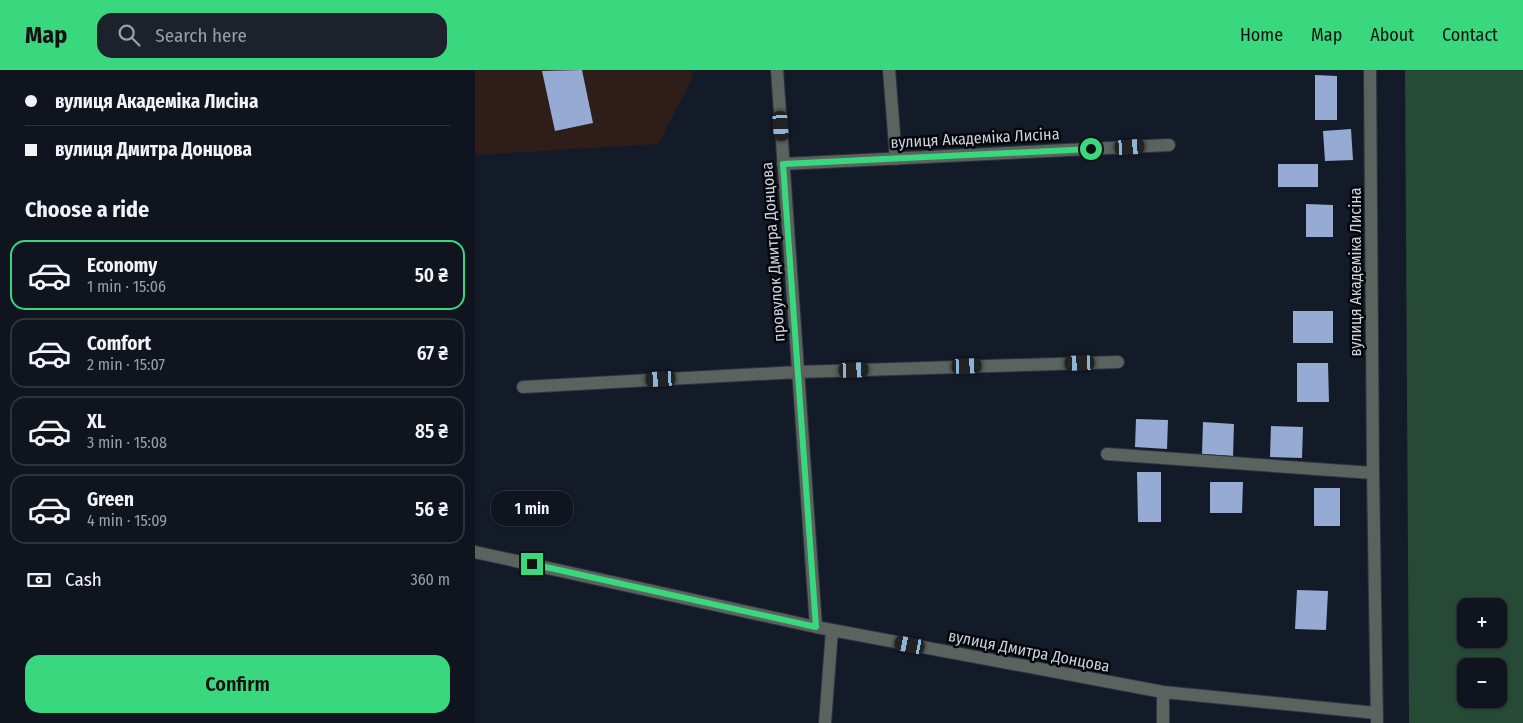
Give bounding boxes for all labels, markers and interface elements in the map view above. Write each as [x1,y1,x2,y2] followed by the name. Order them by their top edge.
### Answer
[97,13,447,58] search box
[25,21,67,49] text: Map
[115,21,143,49] icon: search
[155,24,247,47] text: Search here
[1240,24,1283,46] text: Home
[1311,24,1342,46] text: Map
[1370,24,1414,46] text: About
[1442,24,1498,46] text: Contact
[55,90,258,113] text: вулиця Академіка Лисіна
[772,111,789,141] car
[890,124,1060,152] street label: вулиця Академіка Лисіна
[55,138,252,161] text: вулиця Дмитра Донцова
[1080,138,1102,160] route start
[1114,139,1145,155] car
[757,161,789,343] street label: провулок Дмитра Донцова
[1346,187,1365,357] street label: вулиця Академіка Лисіна
[25,196,149,223] text: Choose a ride
[27,253,72,298] icon: car
[87,254,157,277] text: Economy
[415,264,448,287] text: 50 ₴
[87,277,166,296] text: 1 min · 15:06
[27,331,72,376] icon: car
[87,332,151,355] text: Comfort
[417,342,448,365] text: 67 ₴
[87,355,165,374] text: 2 min · 15:07
[1064,355,1095,371] car
[951,358,982,374] car
[838,362,869,378] car
[645,371,676,387] car
[27,409,72,454] icon: car
[87,410,106,433] text: XL
[415,420,448,443] text: 85 ₴
[87,433,167,452] text: 3 min · 15:08
[27,487,72,532] icon: car
[87,488,134,511] text: Green
[491,492,573,526] callout: 1 min
[415,498,448,521] text: 56 ₴
[515,499,549,518] text: 1 min
[87,511,167,530] text: 4 min · 15:09
[521,553,543,575] route end
[25,566,53,594] icon: cash
[65,568,102,591] text: Cash
[410,570,450,589] text: 360 m
[1457,598,1507,708] map controls
[1457,598,1507,648] button: +
[947,626,1111,676] street label: вулиця Дмитра Донцова
[893,635,926,655] car
[25,655,450,713] button: Confirm
[1457,658,1507,708] button: −

